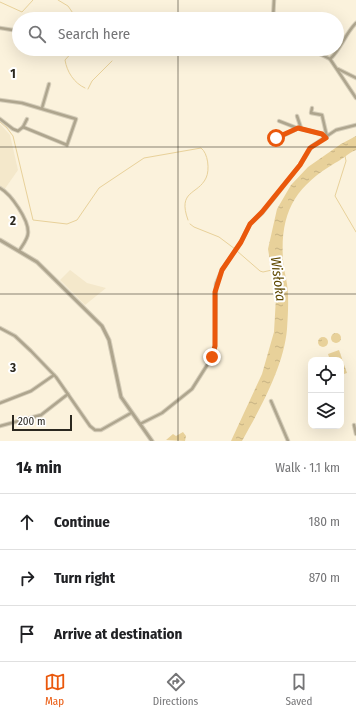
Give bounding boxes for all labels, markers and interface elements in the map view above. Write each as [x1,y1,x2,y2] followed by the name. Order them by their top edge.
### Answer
[12,12,344,56] search box
[26,23,48,45] icon: search
[58,25,130,43] text: Search here
[10,66,16,81] text: 1
[267,129,285,147] route start
[9,213,16,228] text: 2
[267,256,289,302] water label: Wisłoka
[203,348,221,366] route end
[308,357,344,429] map controls
[308,357,344,393] button: locate
[9,360,16,375] text: 3
[308,393,344,429] button: layers
[12,413,72,432] scale bar
[18,415,45,428] text: 200 m
[16,457,62,478] text: 14 min
[275,460,340,475] text: Walk · 1.1 km
[16,511,38,533] icon: ahead
[54,513,110,531] text: Continue
[309,514,340,529] text: 180 m
[16,567,38,589] icon: right
[54,569,115,587] text: Turn right
[309,570,340,585] text: 870 m
[16,623,38,645] icon: arrive
[54,625,182,643] text: Arrive at destination
[44,671,66,708] tab: Map
[153,671,198,708] tab: Directions
[286,671,312,708] tab: Saved

